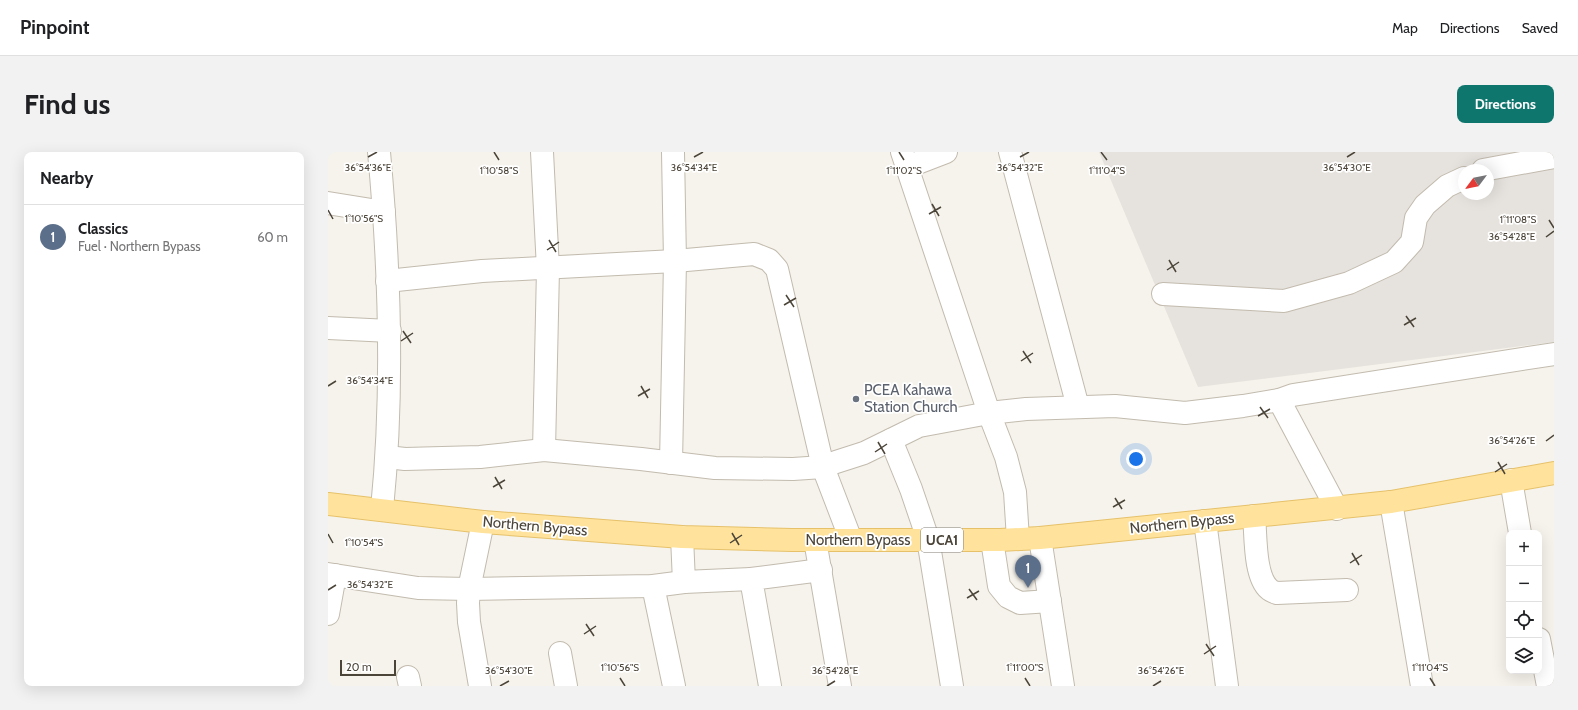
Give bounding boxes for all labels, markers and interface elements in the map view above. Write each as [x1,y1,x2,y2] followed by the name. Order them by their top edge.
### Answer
[20,16,89,39] text: Pinpoint
[1392,19,1418,37] text: Map
[1440,19,1500,37] text: Directions
[1522,19,1558,37] text: Saved
[1457,85,1554,123] button: Directions
[24,87,110,121] text: Find us
[345,161,392,174] text: 36°54'36"E
[671,161,718,174] text: 36°54'34"E
[997,161,1044,174] text: 36°54'32"E
[1323,161,1371,174] text: 36°54'30"E
[480,164,518,177] text: 1°10'58"S
[886,164,922,177] text: 1°11'02"S
[1089,164,1125,177] text: 1°11'04"S
[1458,164,1494,200] north arrow
[40,168,93,188] text: Nearby
[345,212,383,225] text: 1°10'56"S
[1500,213,1536,226] text: 1°11'08"S
[78,220,128,238] text: Classics
[51,229,55,245] text: 1
[257,229,288,245] text: 60 m
[1489,230,1536,243] text: 36°54'28"E
[78,238,201,254] text: Fuel · Northern Bypass
[347,374,394,387] text: 36°54'34"E
[864,381,958,416] place label: PCEA Kahawa Station Church
[851,394,861,404] marker: PCEA Kahawa Station Church
[1489,434,1536,447] text: 36°54'26"E
[1126,449,1146,469] your location
[1129,509,1235,537] street label: Northern Bypass
[482,512,588,540] street label: Northern Bypass
[921,528,963,552] road number: UCA1
[1506,530,1542,674] map controls
[1506,530,1542,566] button: +
[806,531,910,549] street label: Northern Bypass
[345,536,383,549] text: 1°10'54"S
[1015,555,1041,588] pin: 1
[1506,566,1542,602] button: −
[347,578,394,591] text: 36°54'32"E
[1506,602,1542,638] button: locate
[1506,638,1542,674] button: layers
[340,658,396,677] scale bar
[346,660,372,674] text: 20 m
[601,661,639,674] text: 1°10'56"S
[1006,661,1044,674] text: 1°11'00"S
[1412,661,1448,674] text: 1°11'04"S
[485,664,533,677] text: 36°54'30"E
[812,664,859,677] text: 36°54'28"E
[1138,664,1185,677] text: 36°54'26"E

